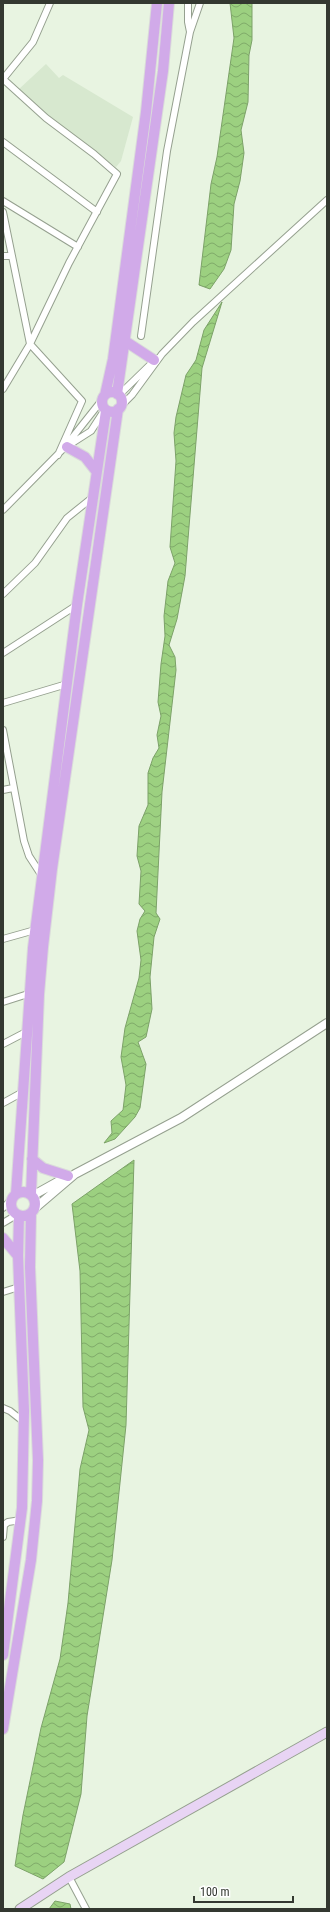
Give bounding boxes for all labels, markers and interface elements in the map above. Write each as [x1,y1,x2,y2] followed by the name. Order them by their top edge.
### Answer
[194,1878,293,1904] scale bar
[200,1885,230,1899] text: 100 m

